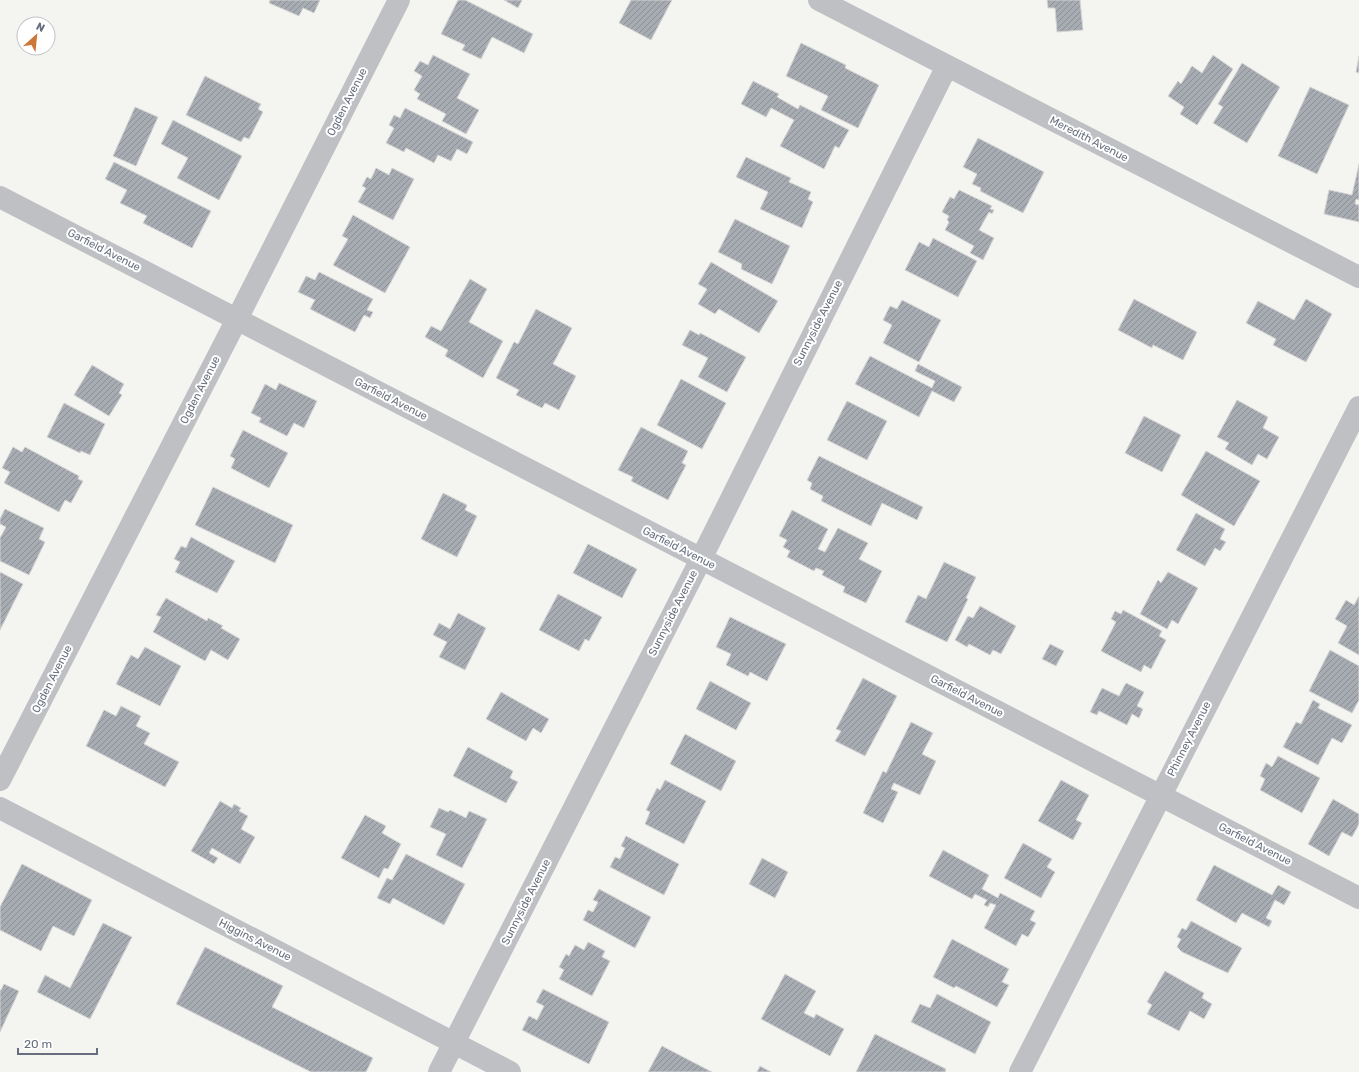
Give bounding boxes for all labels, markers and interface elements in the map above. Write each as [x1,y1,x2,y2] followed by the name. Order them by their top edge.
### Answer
[16,16,56,56] north arrow
[34,20,47,35] text: N
[324,66,370,138] street label: Ogden Avenue
[1048,114,1130,164] street label: Meredith Avenue
[65,226,143,274] street label: Garfield Avenue
[791,278,845,368] street label: Sunnyside Avenue
[177,354,223,426] street label: Ogden Avenue
[352,375,430,423] street label: Garfield Avenue
[640,524,718,572] street label: Garfield Avenue
[646,568,700,658] street label: Sunnyside Avenue
[29,643,75,715] street label: Ogden Avenue
[928,672,1006,720] street label: Garfield Avenue
[1164,699,1214,779] street label: Phinney Avenue
[1216,820,1294,868] street label: Garfield Avenue
[499,857,553,947] street label: Sunnyside Avenue
[217,916,293,964] street label: Higgins Avenue
[18,1030,97,1056] scale bar
[24,1037,52,1051] text: 20 m

